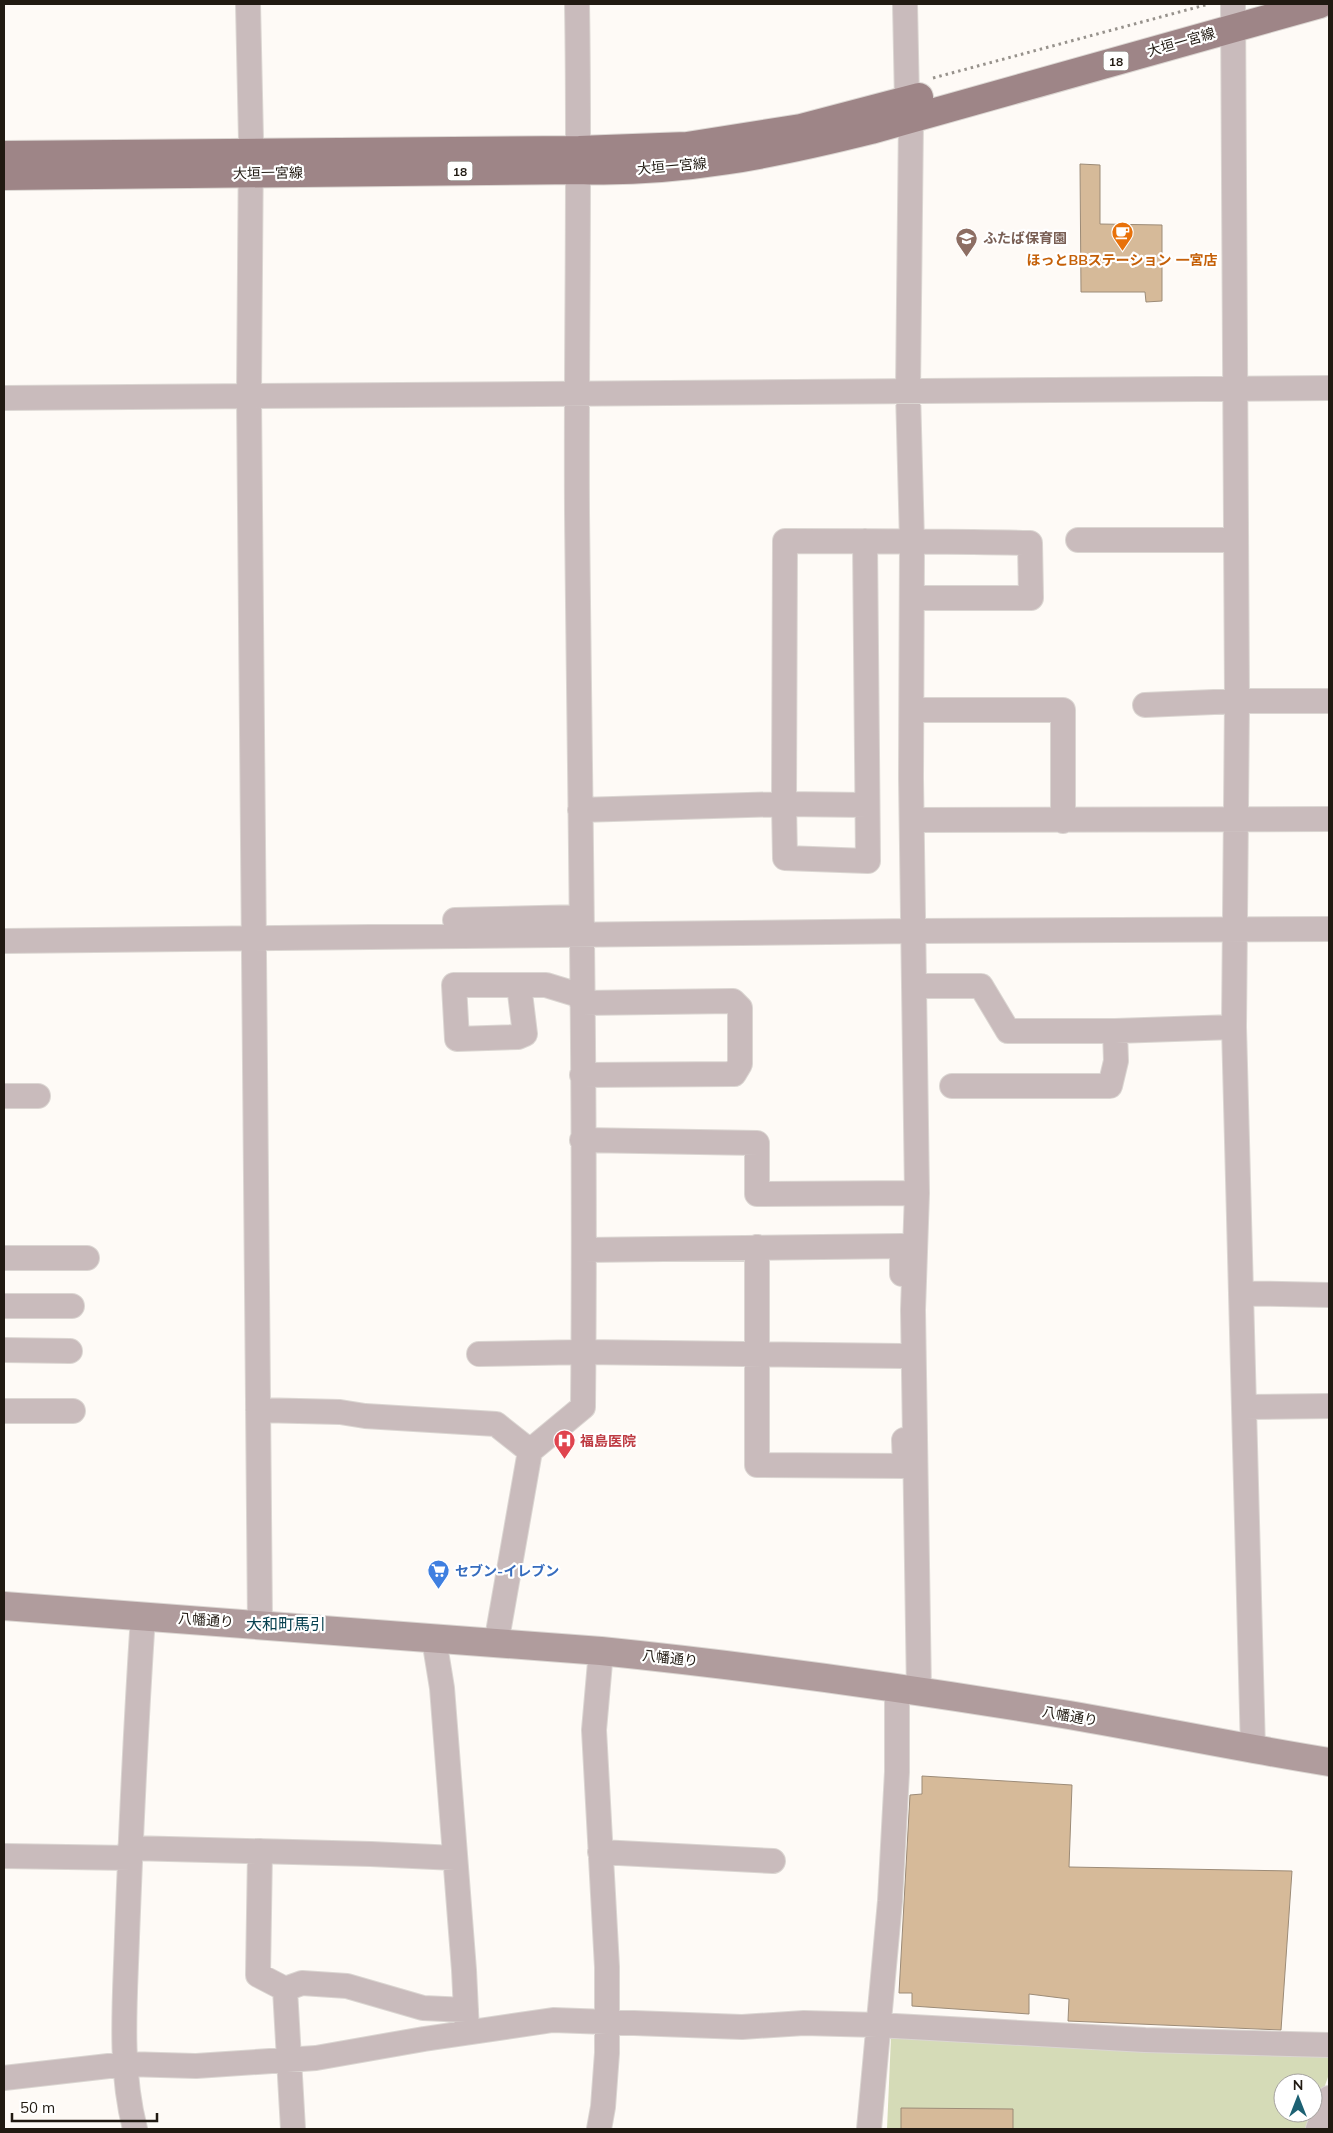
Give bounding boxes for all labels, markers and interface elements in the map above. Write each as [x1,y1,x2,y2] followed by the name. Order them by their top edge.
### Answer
[1145,24,1217,60] street label: 大垣一宮線
[1104,51,1128,70] road number: 18
[636,154,708,178] street label: 大垣一宮線
[448,162,472,180] road number: 18
[233,163,303,183] street label: 大垣一宮線
[1110,220,1134,251] cafe icon: ほっとBBステーション 一宮店
[955,226,979,257] school or university icon: ふたば保育園
[983,229,1067,247] place label: ふたば保育園
[1027,251,1217,269] place label: ほっとBBステーション 一宮店
[552,1429,576,1460] hospital icon: 福島医院
[580,1432,636,1450] place label: 福島医院
[427,1559,451,1590] supermarket icon: セブン-イレブン
[455,1562,559,1580] place label: セブン-イレブン
[177,1609,235,1631] street label: 八幡通り
[246,1614,326,1634] district label: 大和町馬引
[641,1646,699,1670] street label: 八幡通り
[1041,1702,1099,1730] street label: 八幡通り
[1273,2073,1323,2123] north arrow
[1293,2076,1303,2094] text: N
[12,2090,158,2122] scale bar
[20,2098,55,2117] text: 50 m

